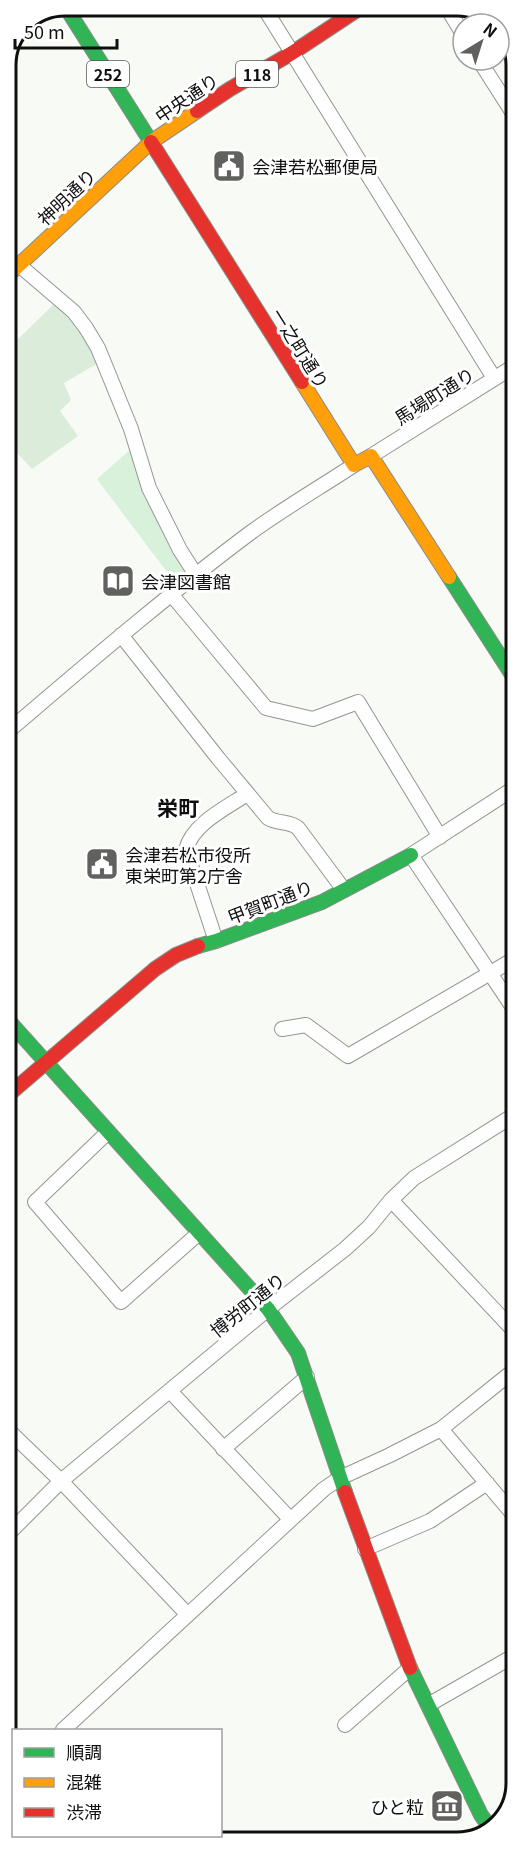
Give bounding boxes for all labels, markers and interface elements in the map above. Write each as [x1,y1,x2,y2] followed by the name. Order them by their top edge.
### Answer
[15,12,117,50] scale bar
[451,12,511,72] north arrow
[479,16,503,43] text: N
[24,18,65,44] text: 50 m
[87,61,129,87] road number: 252
[236,61,278,87] road number: 118
[149,66,223,128] street label: 中央通り
[211,148,247,184] public building icon: 会津若松郵便局
[252,153,378,179] place label: 会津若松郵便局
[31,162,101,230] street label: 神明通り
[266,303,336,393] street label: 一之町通り
[389,360,479,430] street label: 馬場町通り
[100,563,136,599] library icon: 会津図書館
[141,568,231,594] place label: 会津図書館
[157,792,199,822] district label: 栄町
[125,841,251,888] place label: 会津若松市役所 東栄町第2庁舎
[84,846,120,882] public building icon: 会津若松市役所 東栄町第2庁舎
[223,873,317,929] street label: 甲賀町通り
[204,1266,290,1342] street label: 博労町通り
[12,1729,222,1837] legend
[66,1738,102,1764] text: 順調
[66,1768,102,1794] text: 混雑
[429,1788,465,1824] museum icon: ひと粒
[371,1793,424,1819] place label: ひと粒
[66,1798,102,1824] text: 渋滞

